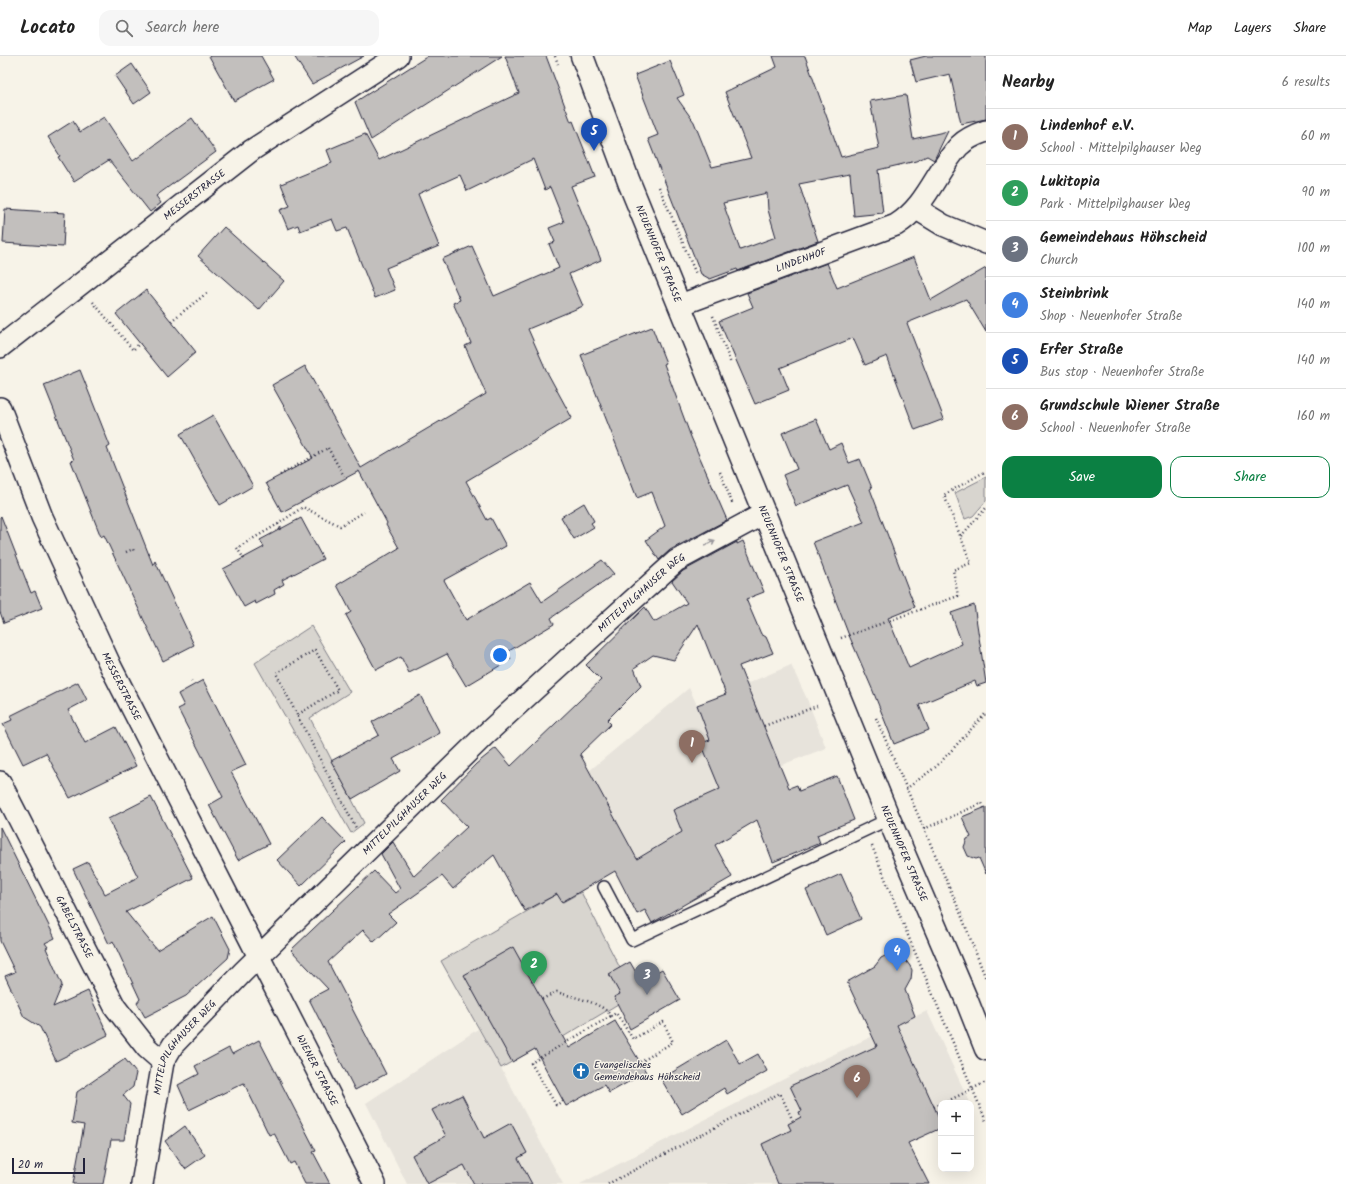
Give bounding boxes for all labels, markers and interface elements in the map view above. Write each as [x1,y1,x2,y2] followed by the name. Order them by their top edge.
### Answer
[99,10,379,46] search box
[20,13,75,43] text: Locato
[145,16,219,40] text: Search here
[113,17,135,39] icon: search
[1188,17,1212,39] text: Map
[1234,17,1272,39] text: Layers
[1294,17,1326,39] text: Share
[1002,69,1054,96] text: Nearby
[1282,72,1330,93] text: 6 results
[1040,114,1134,138] text: Lindenhof e.V.
[581,118,607,151] pin: 5
[1013,126,1017,147] text: 1
[1301,126,1330,147] text: 60 m
[1040,138,1202,159] text: School · Mittelpilghauser Weg
[160,165,230,224] street label: MESSERSTRASSE
[1040,170,1100,194] text: Lukitopia
[1011,182,1019,203] text: 2
[1302,182,1330,203] text: 90 m
[1040,194,1191,215] text: Park · Mittelpilghauser Weg
[631,203,686,306] street label: NEUENHOFER STRASSE
[1040,226,1207,250] text: Gemeindehaus Höhscheid
[1011,238,1019,259] text: 3
[1297,238,1330,259] text: 100 m
[774,243,829,277] street label: LINDENHOF
[1040,250,1078,271] text: Church
[1040,282,1108,306] text: Steinbrink
[1011,294,1019,315] text: 4
[1297,294,1330,315] text: 140 m
[1040,306,1182,327] text: Shop · Neuenhofer Straße
[1040,338,1123,362] text: Erfer Straße
[1012,350,1018,371] text: 5
[1297,350,1330,371] text: 140 m
[1040,362,1204,383] text: Bus stop · Neuenhofer Straße
[1040,394,1220,418] text: Grundschule Wiener Straße
[1011,406,1019,427] text: 6
[1297,406,1330,427] text: 160 m
[1040,418,1191,439] text: School · Neuenhofer Straße
[1002,456,1162,498] button: Save
[1170,456,1330,498] button: Share
[754,503,808,606] street label: NEUENHOFER STRASSE
[704,539,716,546] one-way arrow
[594,549,688,636] street label: MITTELPILGHAUSER WEG
[490,645,510,665] your location
[97,650,146,725] street label: MESSERSTRASSE
[679,730,705,763] pin: 1
[359,768,451,859] street label: MITTELPILGHAUSER WEG
[876,802,932,906] street label: NEUENHOFER STRASSE
[51,893,98,963] street label: GABELSTRASSE
[884,938,910,971] pin: 4
[521,951,547,984] pin: 2
[634,962,660,995] pin: 3
[149,996,220,1096] street label: MITTELPILGHAUSER WEG
[292,1032,343,1110] street label: WIENER STRASSE
[594,1057,701,1085] place label: Evangelisches Gemeindehaus Höhscheid
[571,1061,591,1081] church icon: Evangelisches Gemeindehaus Höhscheid
[844,1065,870,1098] pin: 6
[938,1100,974,1172] map controls
[938,1100,974,1136] button: +
[938,1136,974,1172] button: −
[12,1156,85,1175] scale bar
[18,1156,43,1174] text: 20 m

